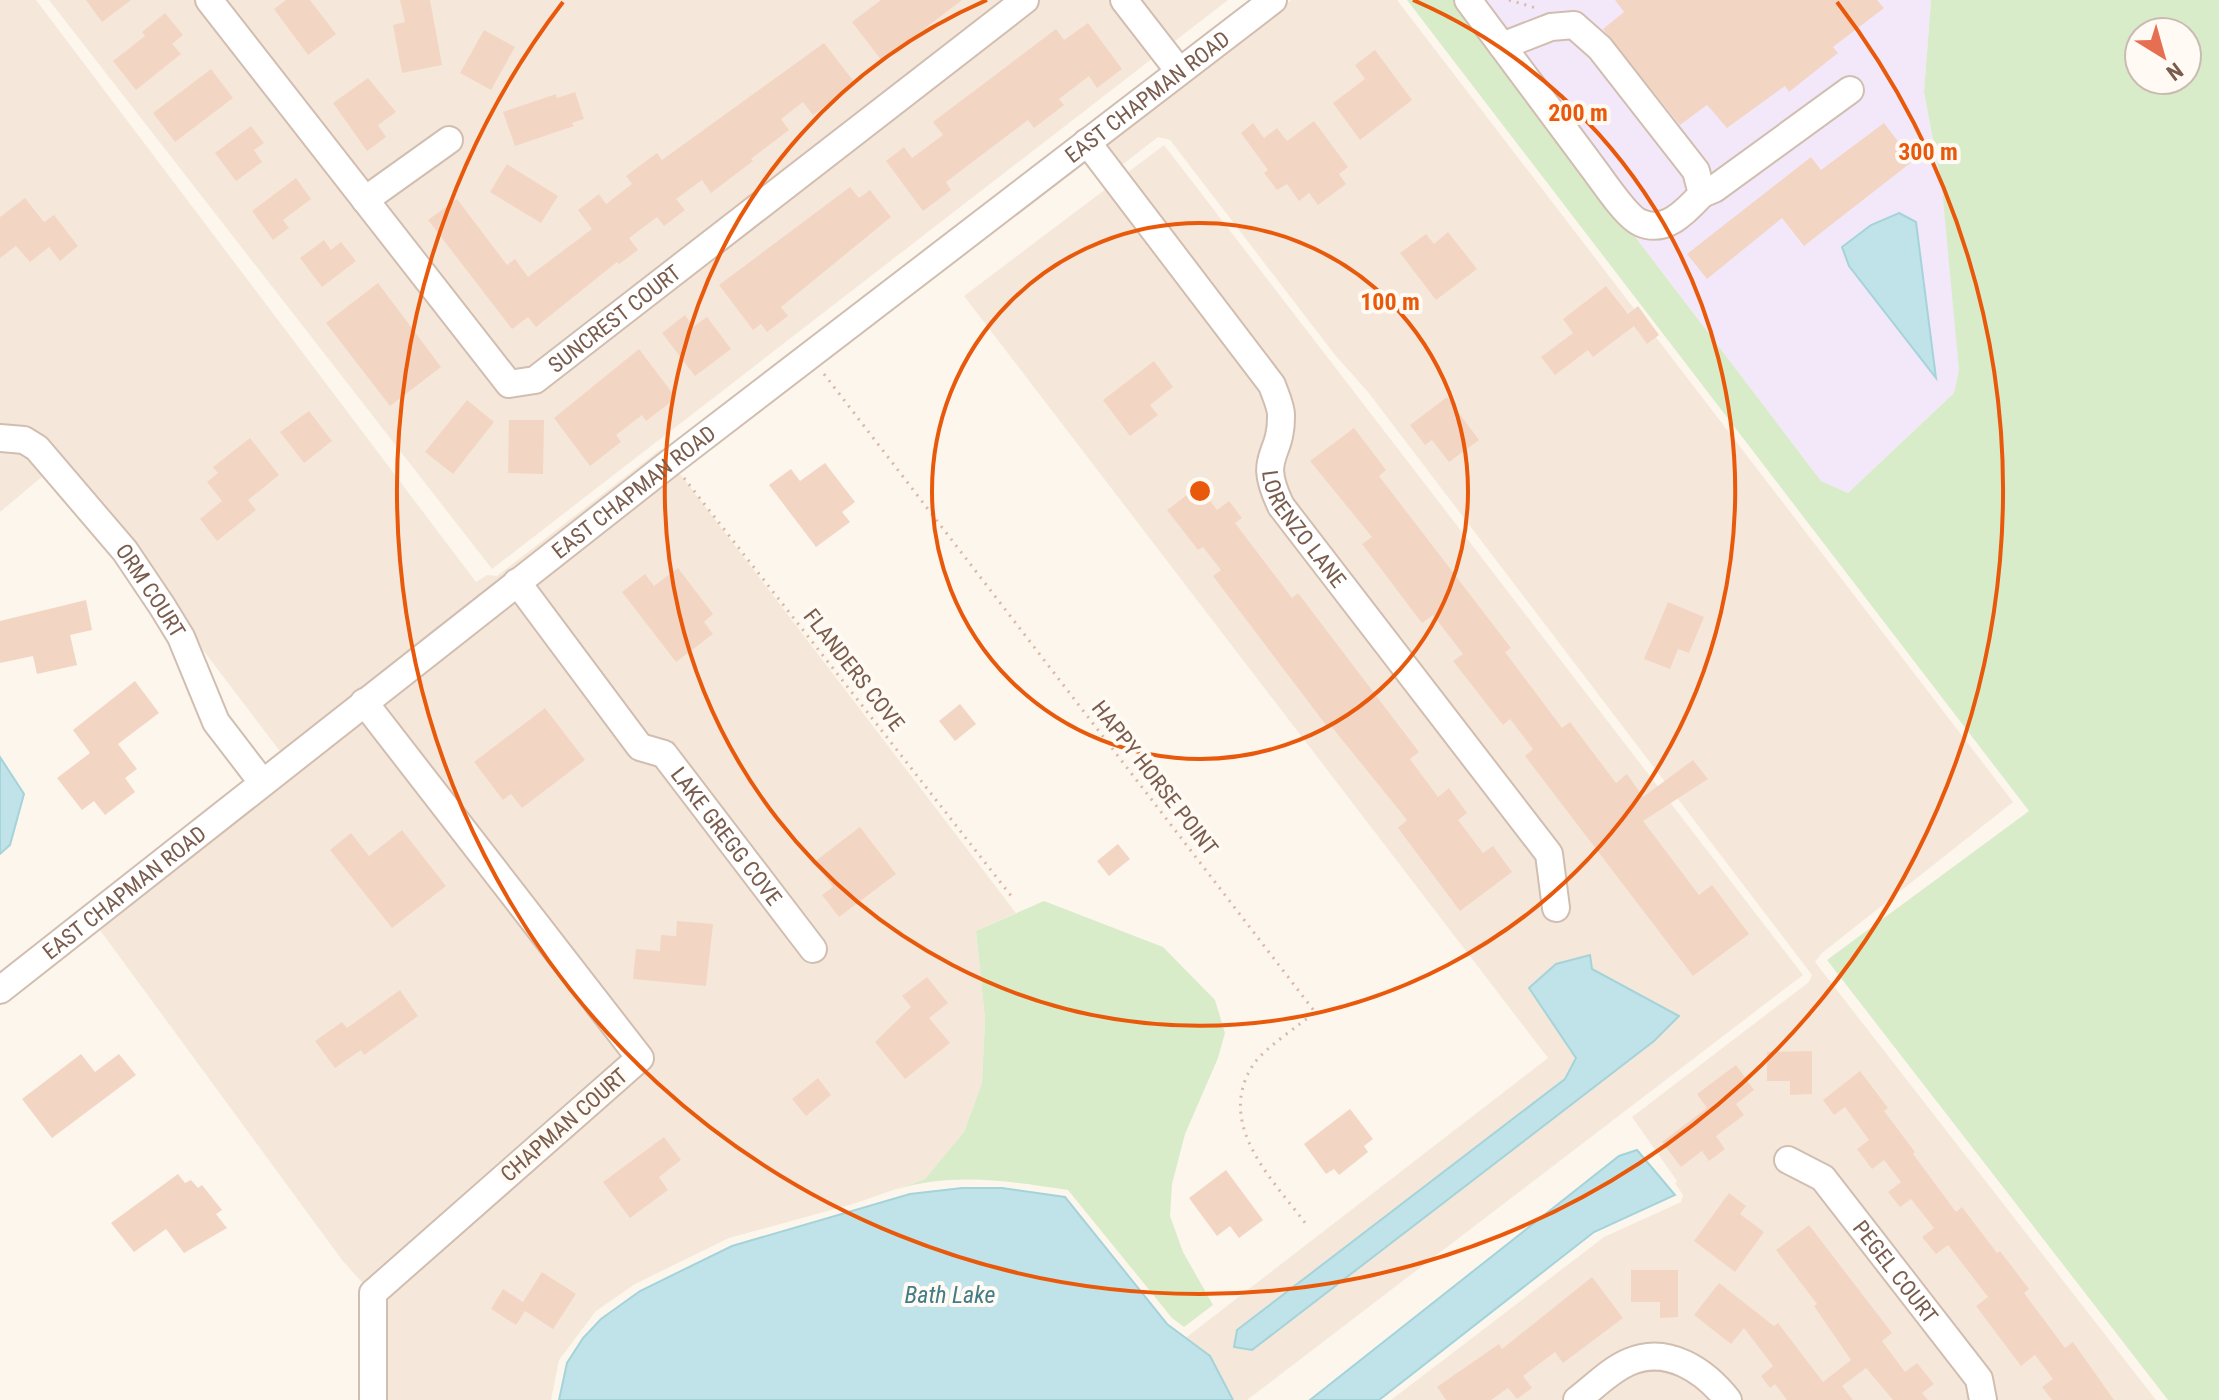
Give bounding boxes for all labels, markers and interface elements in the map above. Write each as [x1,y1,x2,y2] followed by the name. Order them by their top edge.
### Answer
[2123,16,2203,96] north arrow
[1060,26,1234,168] street label: EAST CHAPMAN ROAD
[2162,58,2188,86] text: N
[1548,99,1608,127] text: 200 m
[1898,138,1958,166] text: 300 m
[543,259,685,378] street label: SUNCREST COURT
[1360,288,1420,316] text: 100 m
[547,420,720,563] street label: EAST CHAPMAN ROAD
[1257,469,1351,592] street label: LORENZO LANE
[1186,477,1214,505] centre of rings
[111,539,191,642] street label: ORM COURT
[799,604,909,736] street label: FLANDERS COVE
[1087,696,1223,860] street label: HAPPY HORSE POINT
[666,762,787,910] street label: LAKE GREGG COVE
[38,820,211,964] street label: EAST CHAPMAN ROAD
[496,1063,632,1187] street label: CHAPMAN COURT
[1848,1215,1943,1328] street label: PEGEL COURT
[905,1281,996,1309] water label: Bath Lake

